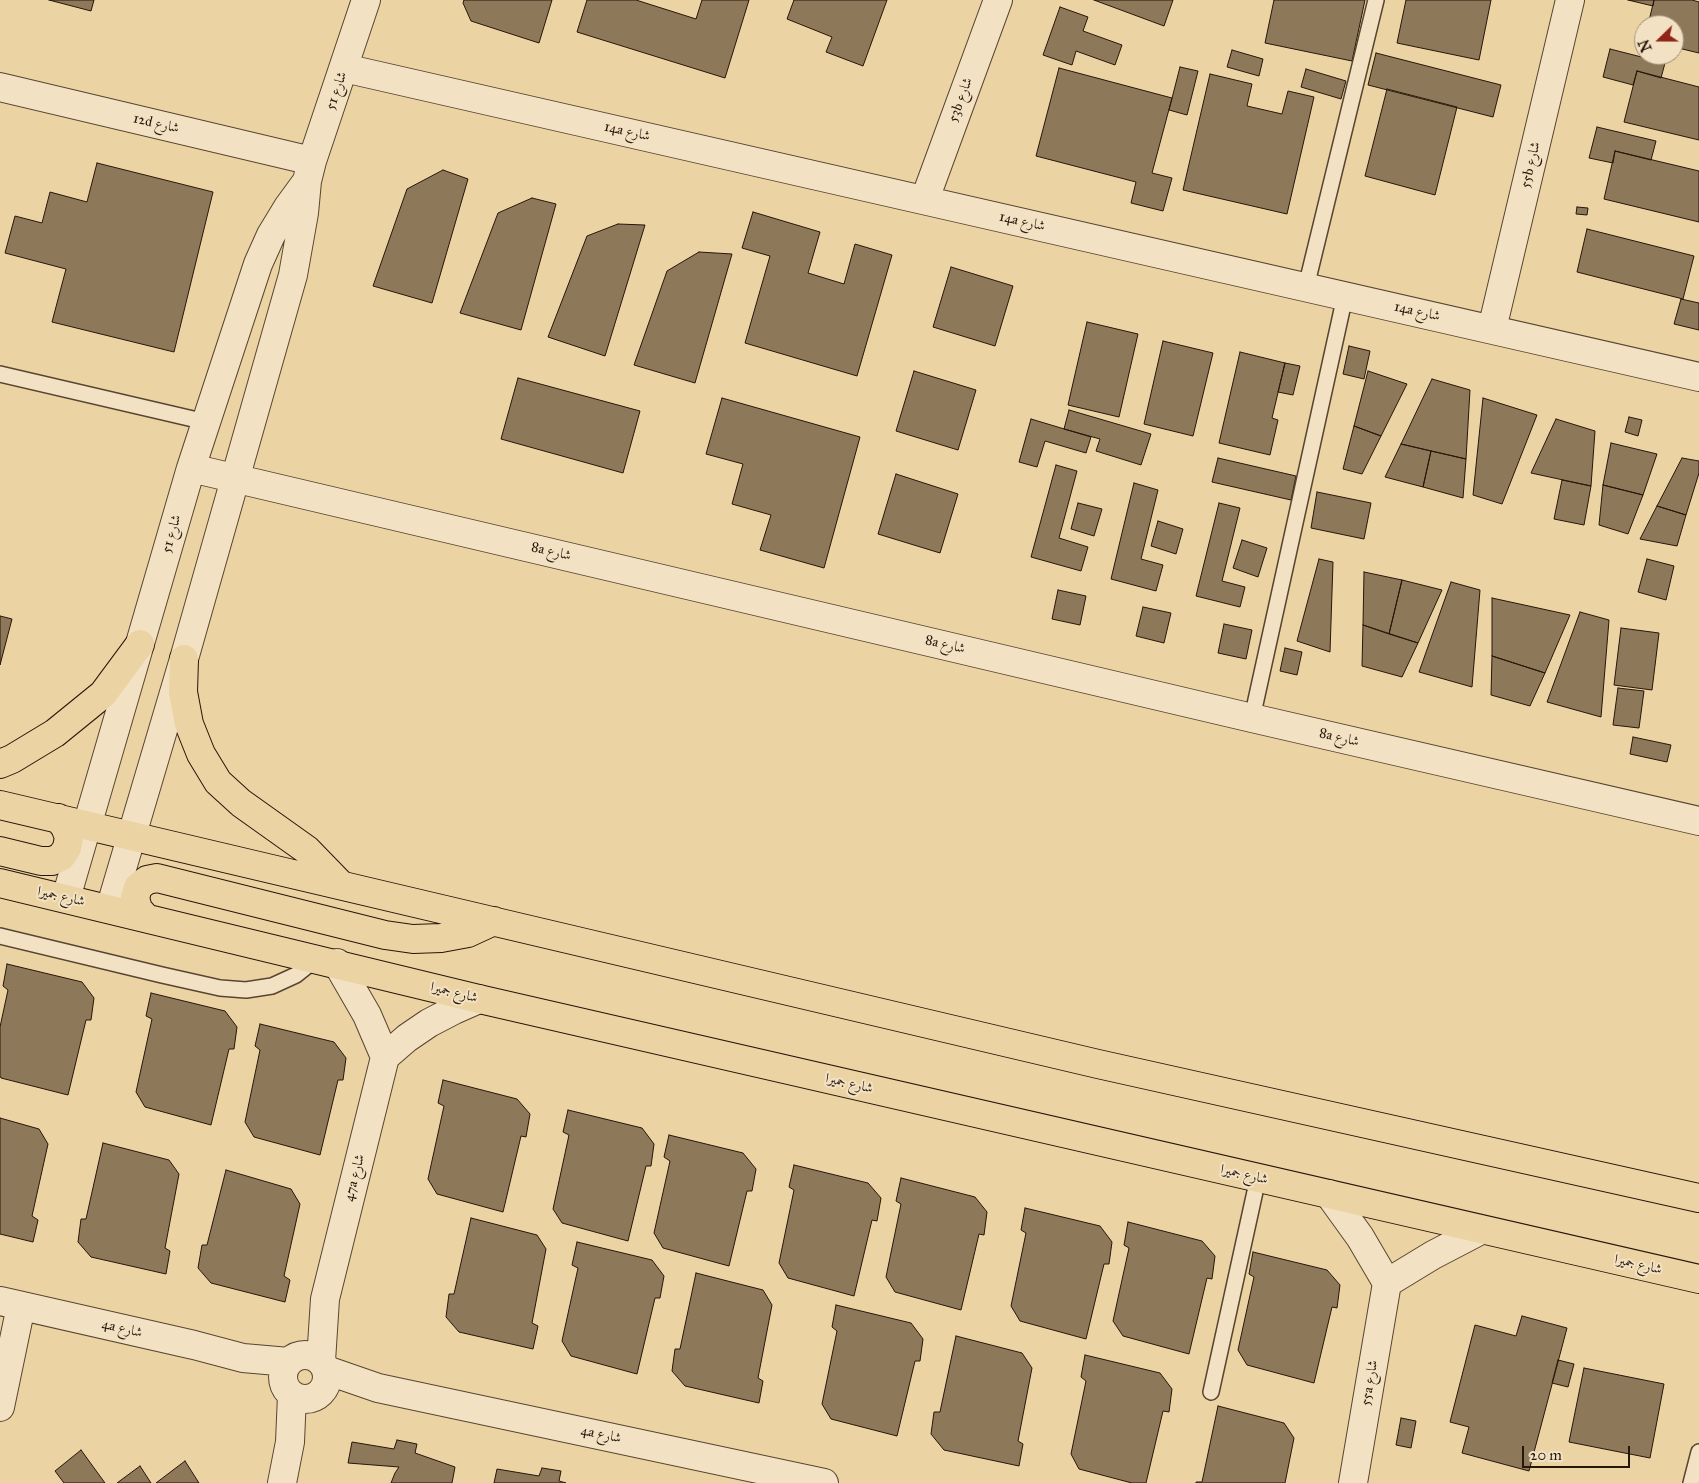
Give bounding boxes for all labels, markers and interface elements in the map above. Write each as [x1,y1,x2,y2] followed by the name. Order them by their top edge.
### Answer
[1634,15,1684,65] north arrow
[1635,37,1656,54] text: N
[323,70,351,112] street label: شارع 51
[945,75,977,125] street label: 53b شارع
[131,111,181,137] street label: 12d شارع
[602,119,652,145] street label: 14a شارع
[1518,140,1544,190] street label: 55b شارع
[997,209,1047,235] street label: 14a شارع
[1392,299,1442,325] street label: 14a شارع
[159,513,185,555] street label: شارع 51
[529,539,573,565] street label: 8a شارع
[923,632,967,658] street label: 8a شارع
[1317,725,1361,751] street label: 8a شارع
[36,883,86,911] street label: شارع جميرا
[429,979,479,1007] street label: شارع جميرا
[824,1070,874,1098] street label: شارع جميرا
[341,1153,369,1203] street label: 47a شارع
[1219,1161,1269,1189] street label: شارع جميرا
[1613,1251,1663,1279] street label: شارع جميرا
[100,1316,144,1342] street label: 4a شارع
[1358,1359,1382,1407] street label: 55a شارع
[579,1423,623,1447] street label: 4a شارع
[1524,1436,1632,1468] scale bar
[1530,1446,1562,1464] text: 20 m

